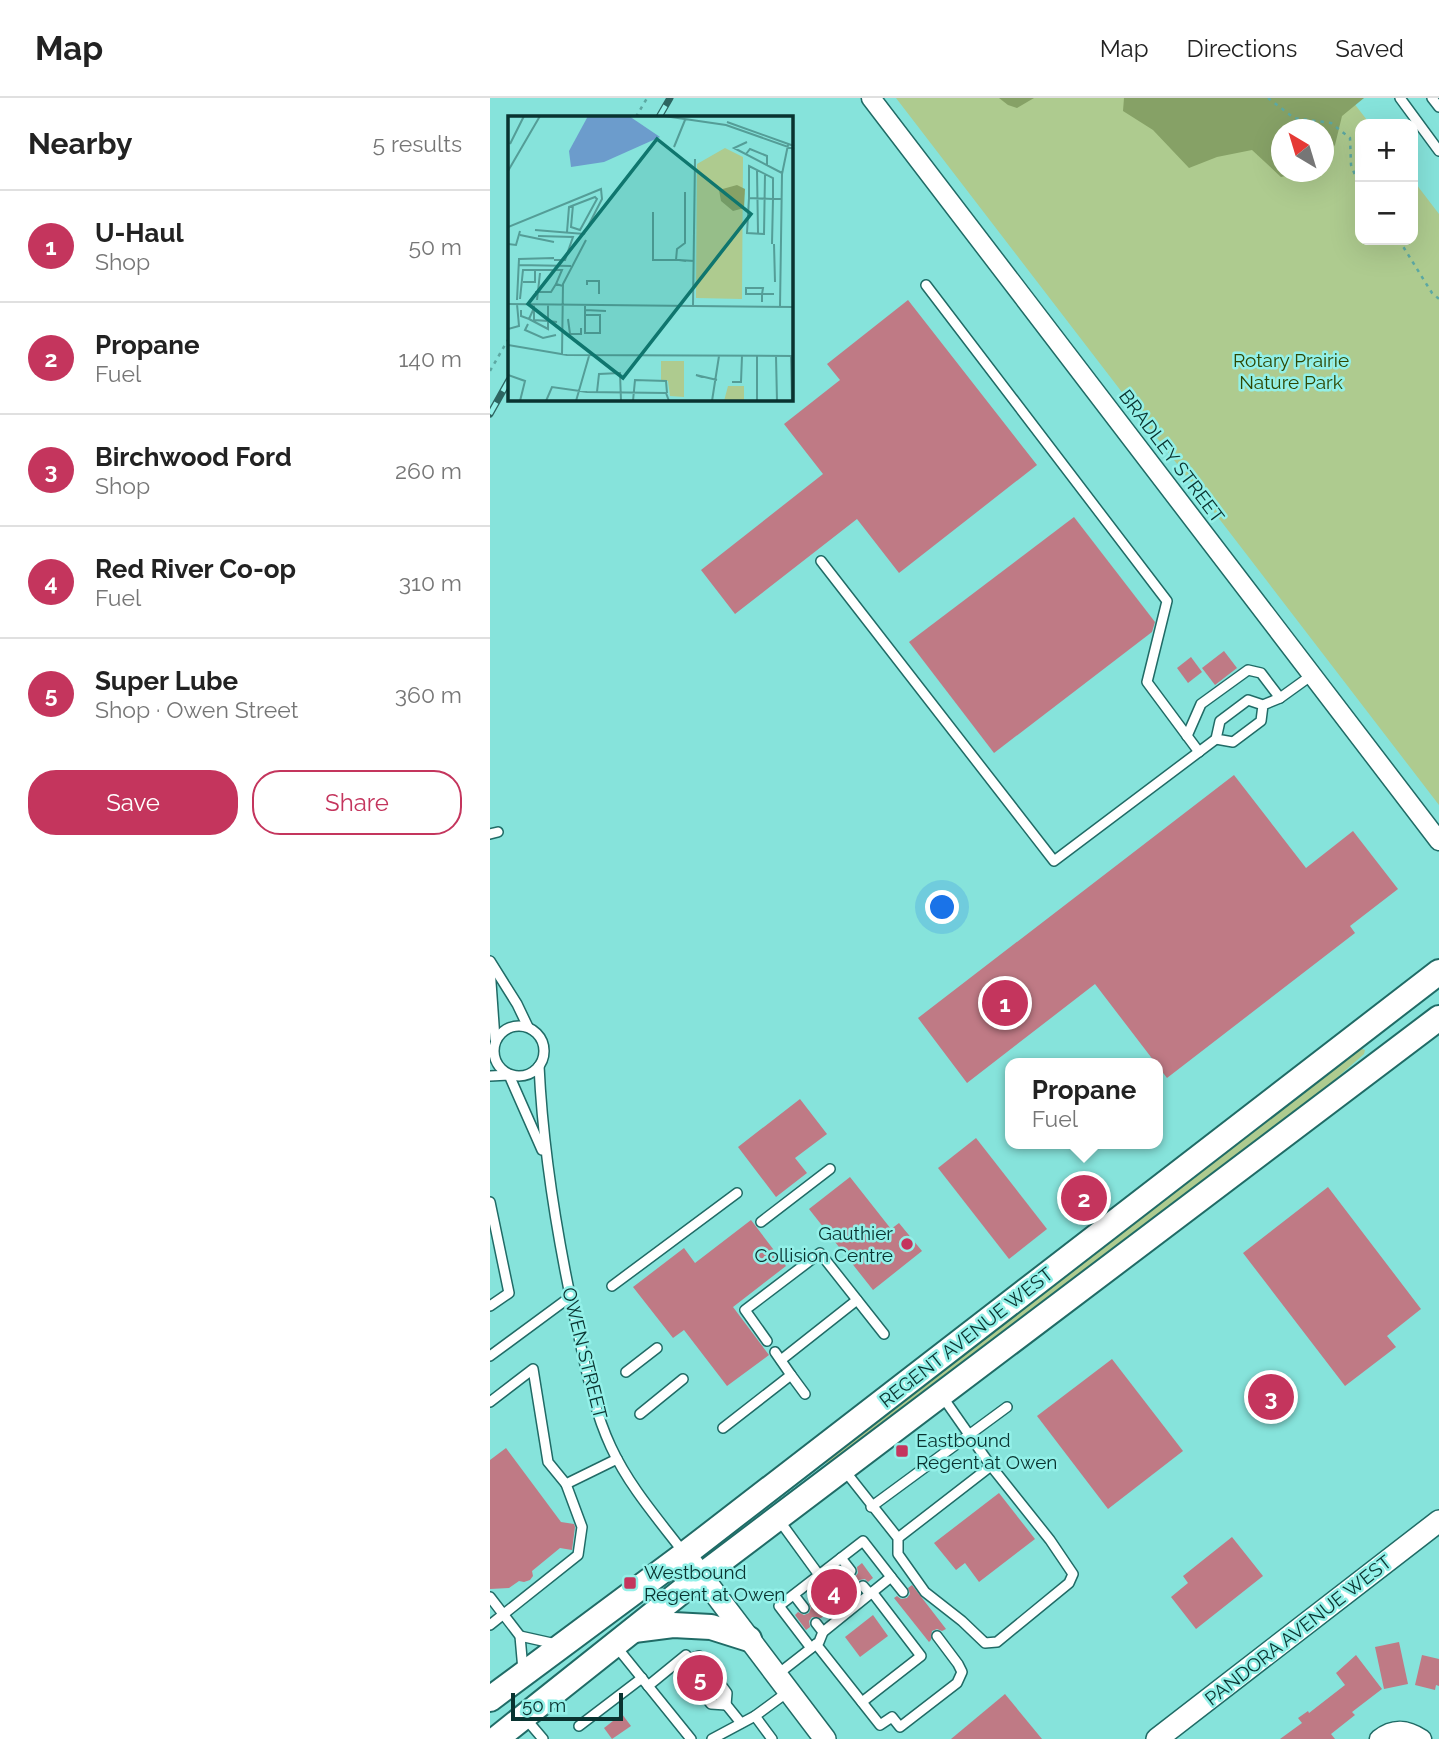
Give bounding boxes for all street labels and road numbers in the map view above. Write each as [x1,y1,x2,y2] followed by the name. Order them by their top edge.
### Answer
[1115,385,1229,527] street label: BRADLEY STREET
[875,1262,1058,1412] street label: REGENT AVENUE WEST
[558,1285,612,1422] street label: OWEN STREET
[1200,1550,1396,1710] street label: PANDORA AVENUE WEST

